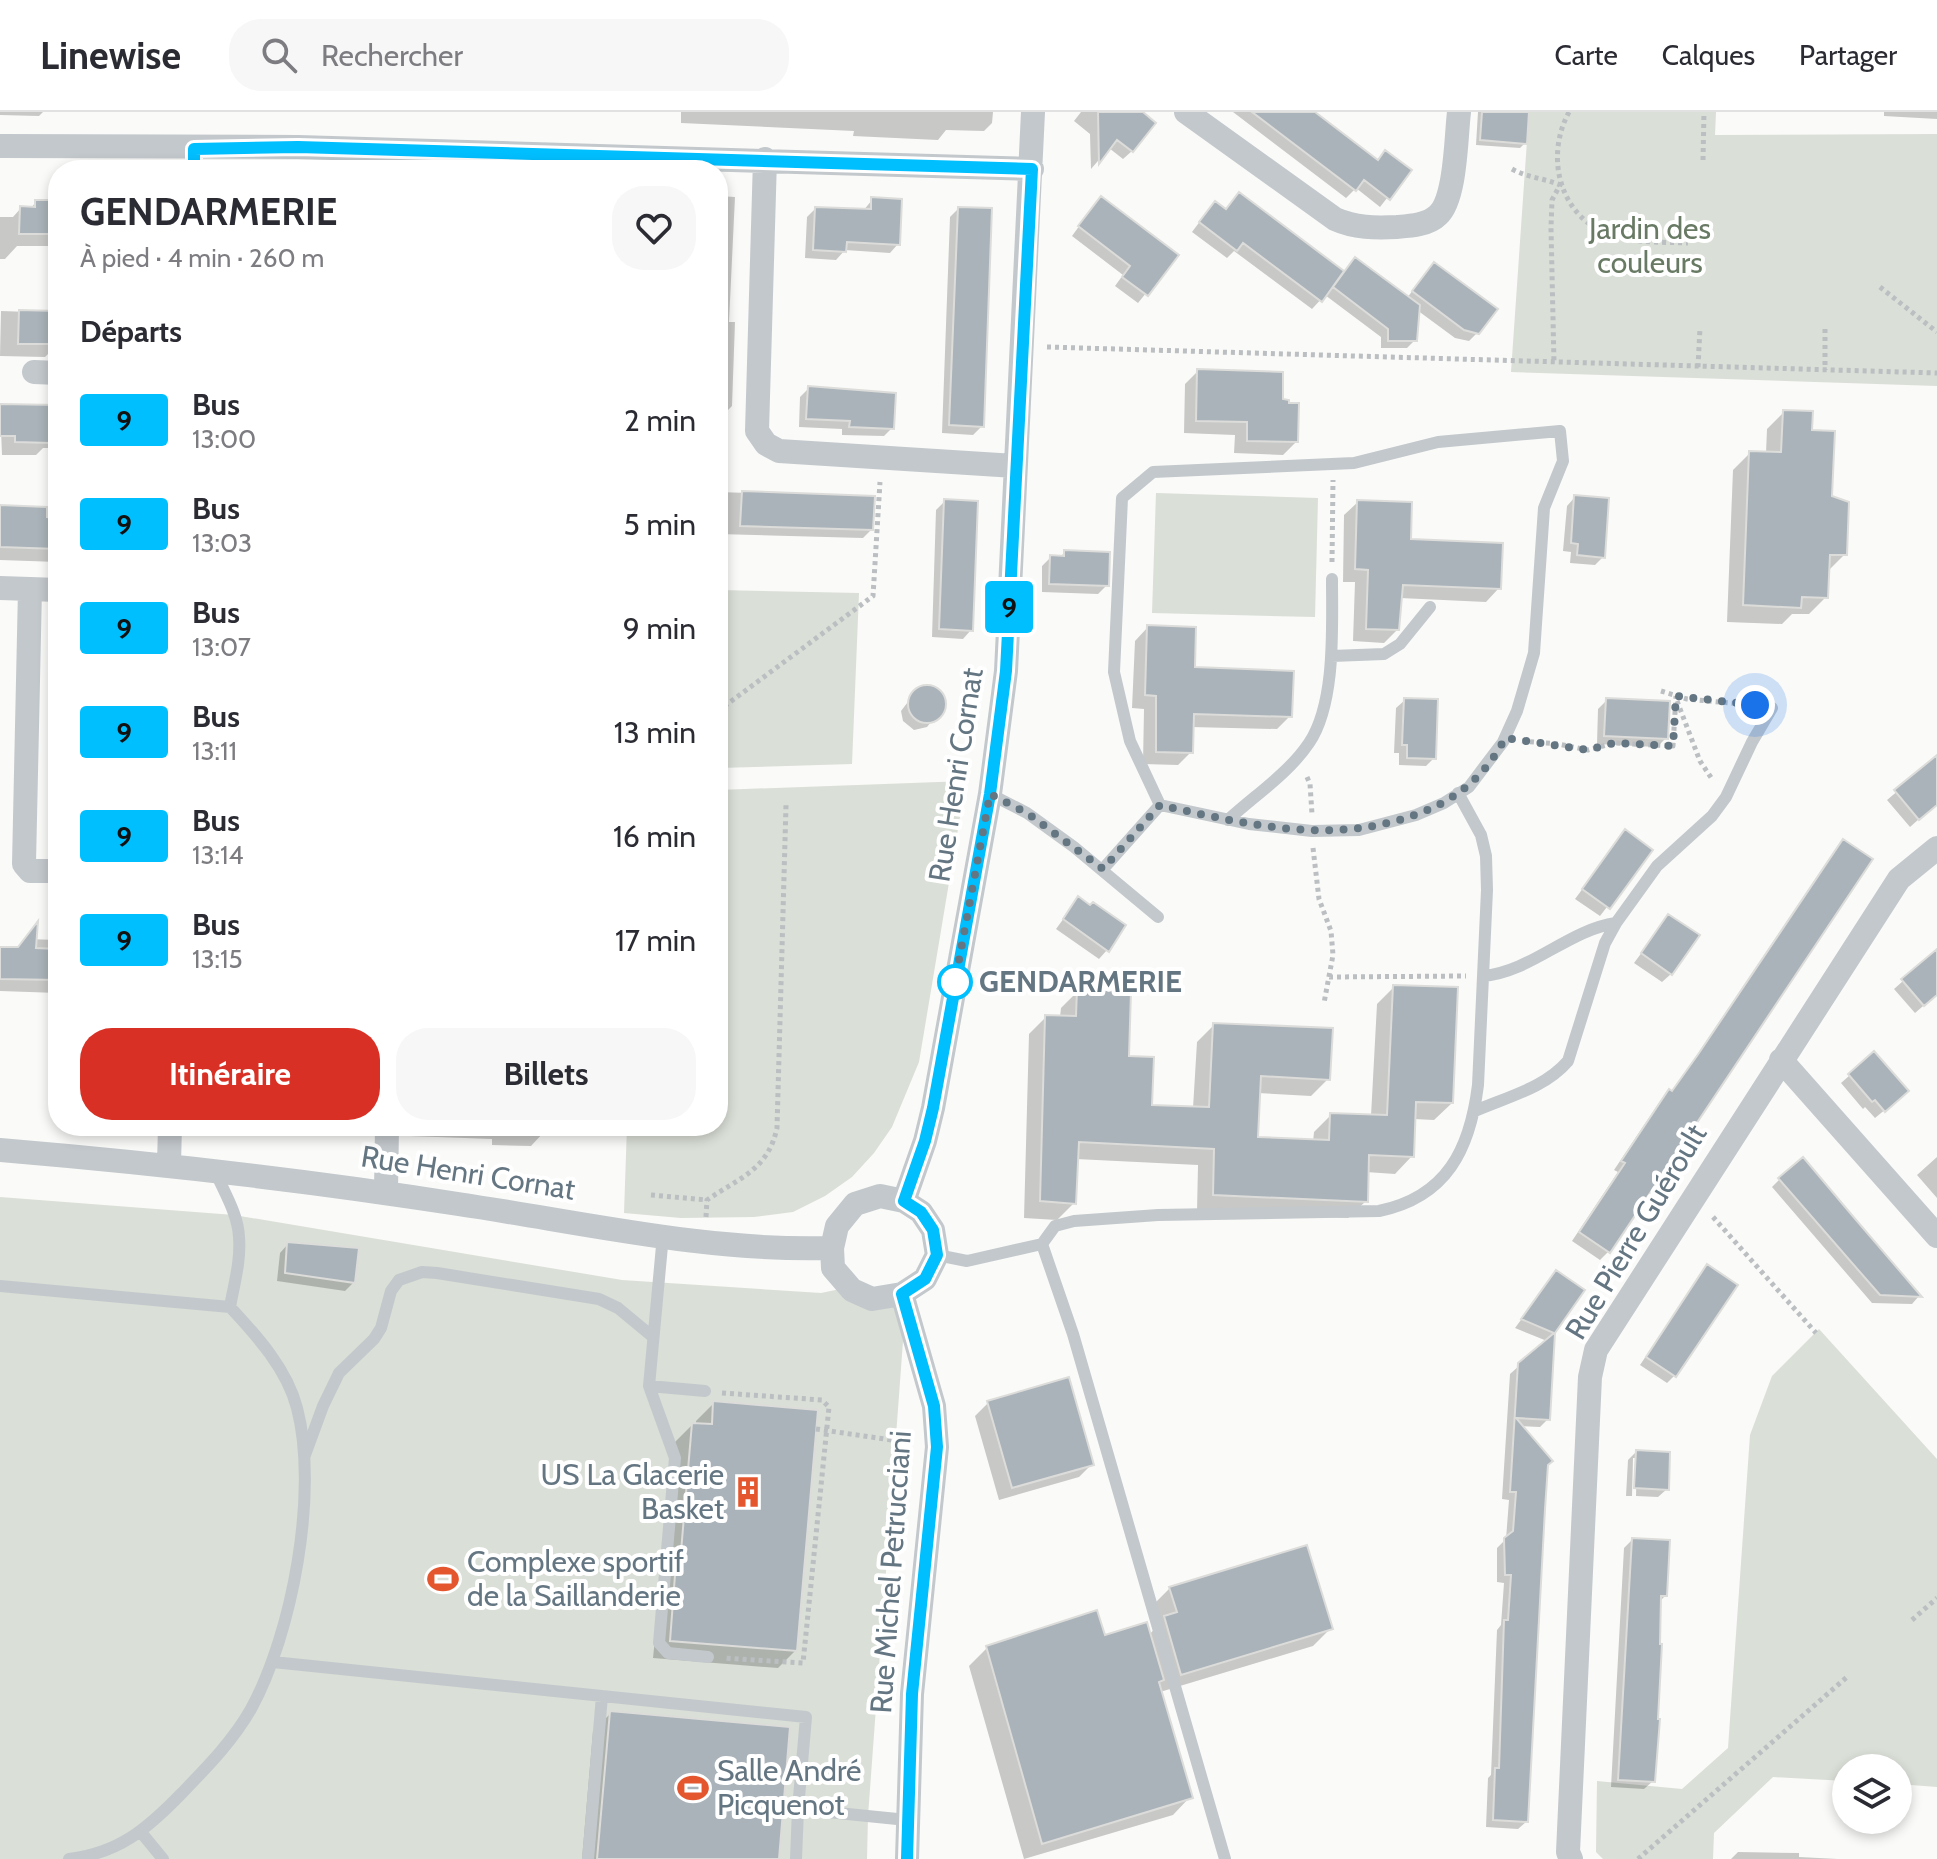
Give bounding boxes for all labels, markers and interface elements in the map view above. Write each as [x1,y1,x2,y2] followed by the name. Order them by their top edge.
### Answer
[229,19,789,91] search box
[40,32,181,79] text: Linewise
[257,33,301,77] icon: search
[321,37,463,74] text: Rechercher
[1555,38,1618,72] text: Carte
[1662,38,1755,72] text: Calques
[1799,38,1897,72] text: Partager
[612,186,696,270] button: heart
[80,188,337,235] text: GENDARMERIE
[1588,210,1711,281] park label: Jardin des couleurs
[80,242,324,274] text: À pied · 4 min · 260 m
[80,313,182,350] text: Départs
[192,386,240,423] text: Bus
[624,402,696,439] text: 2 min
[116,403,132,437] text: 9
[192,423,256,455] text: 13:00
[192,490,240,527] text: Bus
[624,506,696,543] text: 5 min
[116,507,132,541] text: 9
[192,527,252,559] text: 13:03
[983,581,1035,633] line badge: 9
[1001,590,1017,624] text: 9
[192,594,240,631] text: Bus
[623,610,696,647] text: 9 min
[116,611,132,645] text: 9
[192,631,251,663] text: 13:07
[920,665,991,885] street label: Rue Henri Cornat
[1735,685,1775,725] your location
[192,698,240,735] text: Bus
[614,714,696,751] text: 13 min
[116,715,132,749] text: 9
[192,735,237,767] text: 13:11
[192,802,240,839] text: Bus
[613,818,696,855] text: 16 min
[116,819,132,853] text: 9
[192,839,243,871] text: 13:14
[192,906,240,943] text: Bus
[615,922,696,959] text: 17 min
[116,923,132,957] text: 9
[192,943,243,975] text: 13:15
[979,963,1182,1000] place label: GENDARMERIE
[938,965,972,999] marker: GENDARMERIE
[80,1028,380,1120] button: Itinéraire
[396,1028,696,1120] button: Billets
[1557,1117,1714,1346] street label: Rue Pierre Guéroult
[358,1137,578,1208] street label: Rue Henri Cornat
[862,1429,919,1715] street label: Rue Michel Petrucciani
[540,1456,724,1527] place label: US La Glacerie Basket
[731,1475,765,1509] building icon: US La Glacerie Basket
[467,1543,684,1614] place label: Complexe sportif de la Saillanderie
[426,1562,460,1596] sports icon: Complexe sportif de la Saillanderie
[717,1752,861,1823] place label: Salle André Picquenot
[1832,1754,1912,1834] map controls
[1832,1754,1912,1834] button: layers
[676,1771,710,1805] sports icon: Salle André Picquenot

